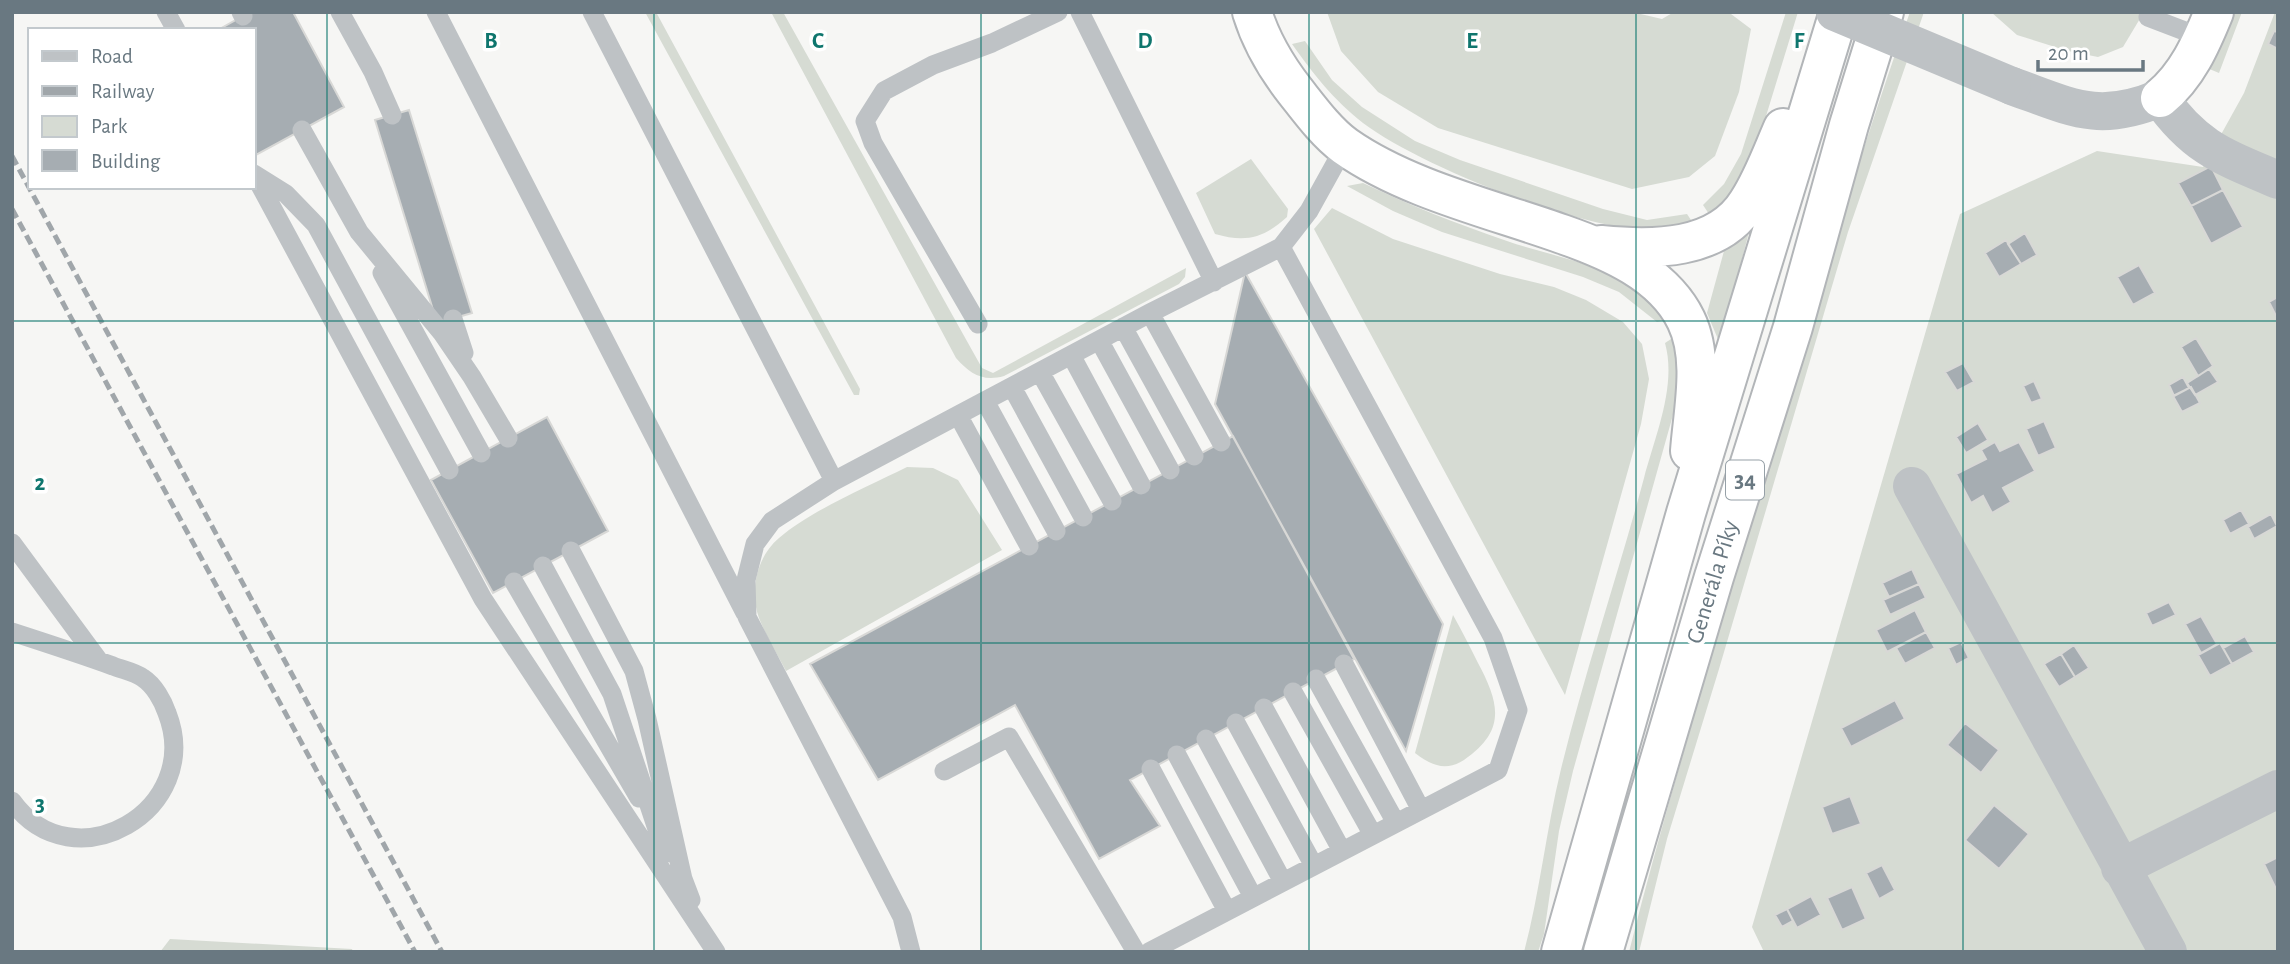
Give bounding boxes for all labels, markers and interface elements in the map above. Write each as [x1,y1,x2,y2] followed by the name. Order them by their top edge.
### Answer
[28,28,256,189] legend
[2038,28,2143,72] scale bar
[484,30,498,53] text: B
[812,30,824,53] text: C
[1137,30,1153,53] text: D
[1466,30,1478,53] text: E
[1794,30,1805,53] text: F
[2048,43,2089,64] text: 20 m
[91,46,133,67] text: Road
[91,81,154,102] text: Railway
[91,116,128,137] text: Park
[91,151,161,172] text: Building
[1726,460,1764,500] road number: 34
[35,472,46,495] text: 2
[1683,518,1743,646] street label: Generála Píky
[35,793,45,816] text: 3

